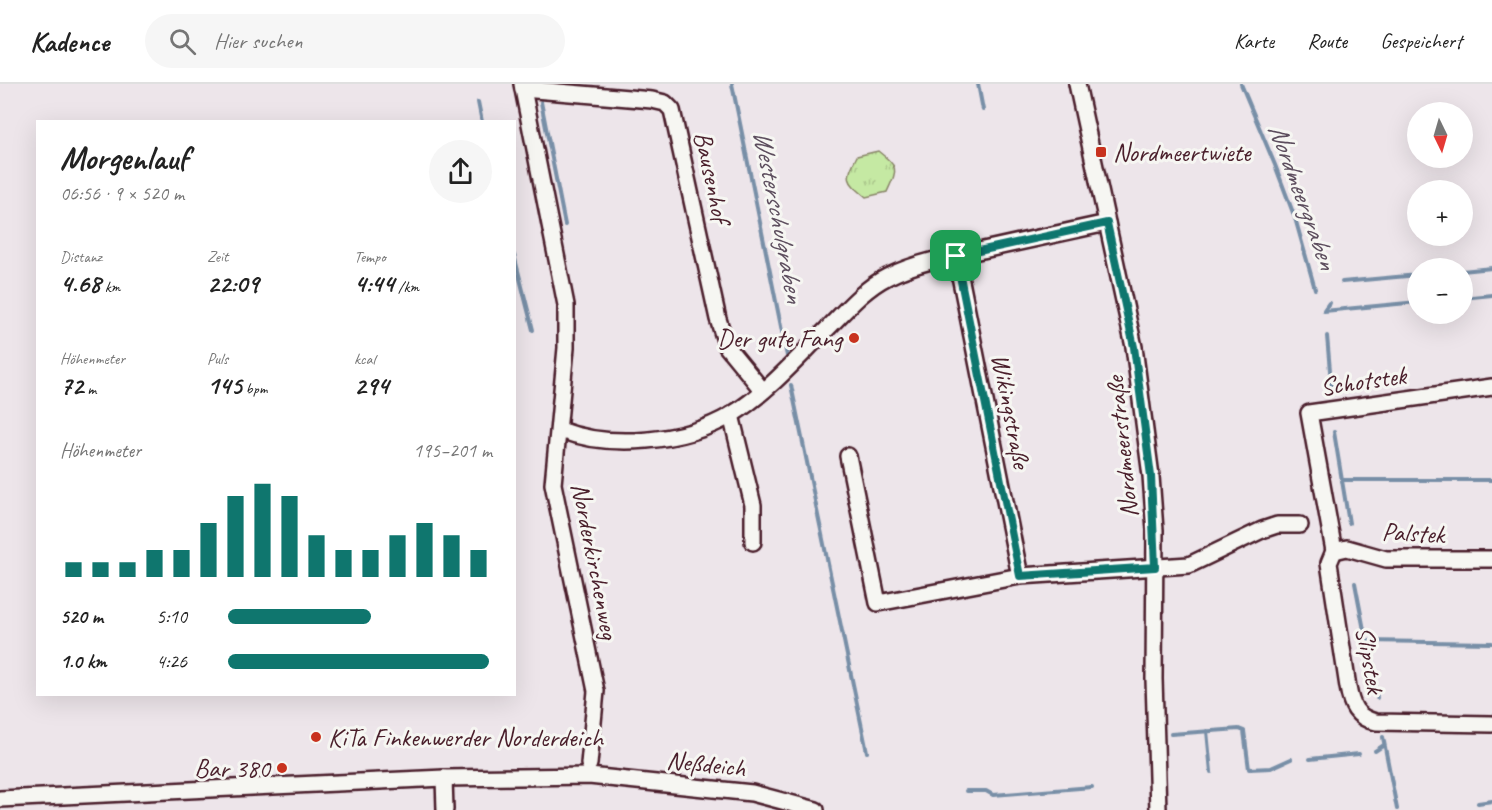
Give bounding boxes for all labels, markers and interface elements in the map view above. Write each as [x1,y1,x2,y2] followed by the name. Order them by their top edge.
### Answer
[145,14,565,68] search box
[30,24,109,59] text: Kadence
[166,25,199,58] icon: search
[214,27,302,55] text: Hier suchen
[1234,28,1274,54] text: Karte
[1307,28,1347,54] text: Route
[1380,28,1462,54] text: Gespeichert
[1407,102,1473,168] north arrow
[1407,102,1473,324] map controls
[1261,119,1346,276] water label: Nordmeergraben
[746,127,813,308] water label: Westerschulgraben
[686,129,739,231] street label: Bausenhof
[1113,136,1252,169] place label: Nordmeertwiete
[60,137,188,179] text: Morgenlauf
[429,140,492,203] button: share
[1094,145,1108,159] marker: Nordmeertwiete
[1407,180,1473,246] button: +
[60,181,184,206] text: 06:56 · 9 × 520 m
[930,230,981,281] pin
[939,239,972,272] icon: arrive
[60,247,102,267] text: Distanz
[207,247,228,267] text: Zeit
[354,247,386,267] text: Tempo
[1407,258,1473,324] button: −
[60,267,101,300] text: 4.68
[207,267,259,300] text: 22:09
[354,267,394,300] text: 4:44
[101,277,120,297] text: km
[394,277,419,297] text: /km
[717,322,844,355] place label: Der gute Fang
[847,331,861,345] marker: Der gute Fang
[60,349,125,369] text: Höhenmeter
[207,349,228,369] text: Puls
[354,349,375,369] text: kcal
[984,351,1039,474] street label: Wikingstraße
[1318,358,1411,403] street label: Schotstek
[60,369,83,402] text: 72
[207,369,242,402] text: 145
[354,369,389,402] text: 294
[1098,372,1146,519] street label: Nordmeerstraße
[83,379,96,399] text: m
[242,379,268,399] text: bpm
[60,438,141,463] text: Höhenmeter
[413,438,492,463] text: 195–201 m
[564,480,627,644] street label: Norderkirchenweg
[1381,515,1447,551] street label: Palstek
[60,604,103,629] text: 520 m
[156,604,187,629] text: 5:10
[1348,624,1392,698] street label: Slipstek
[60,649,107,674] text: 1.0 km
[156,649,187,674] text: 4:26
[328,721,605,754] place label: KiTa Finkenwerder Norderdeich
[309,730,323,744] marker: KiTa Finkenwerder Norderdeich
[665,743,748,785] street label: Neßdeich
[194,752,272,785] place label: Bar 380
[275,761,289,775] marker: Bar 380

